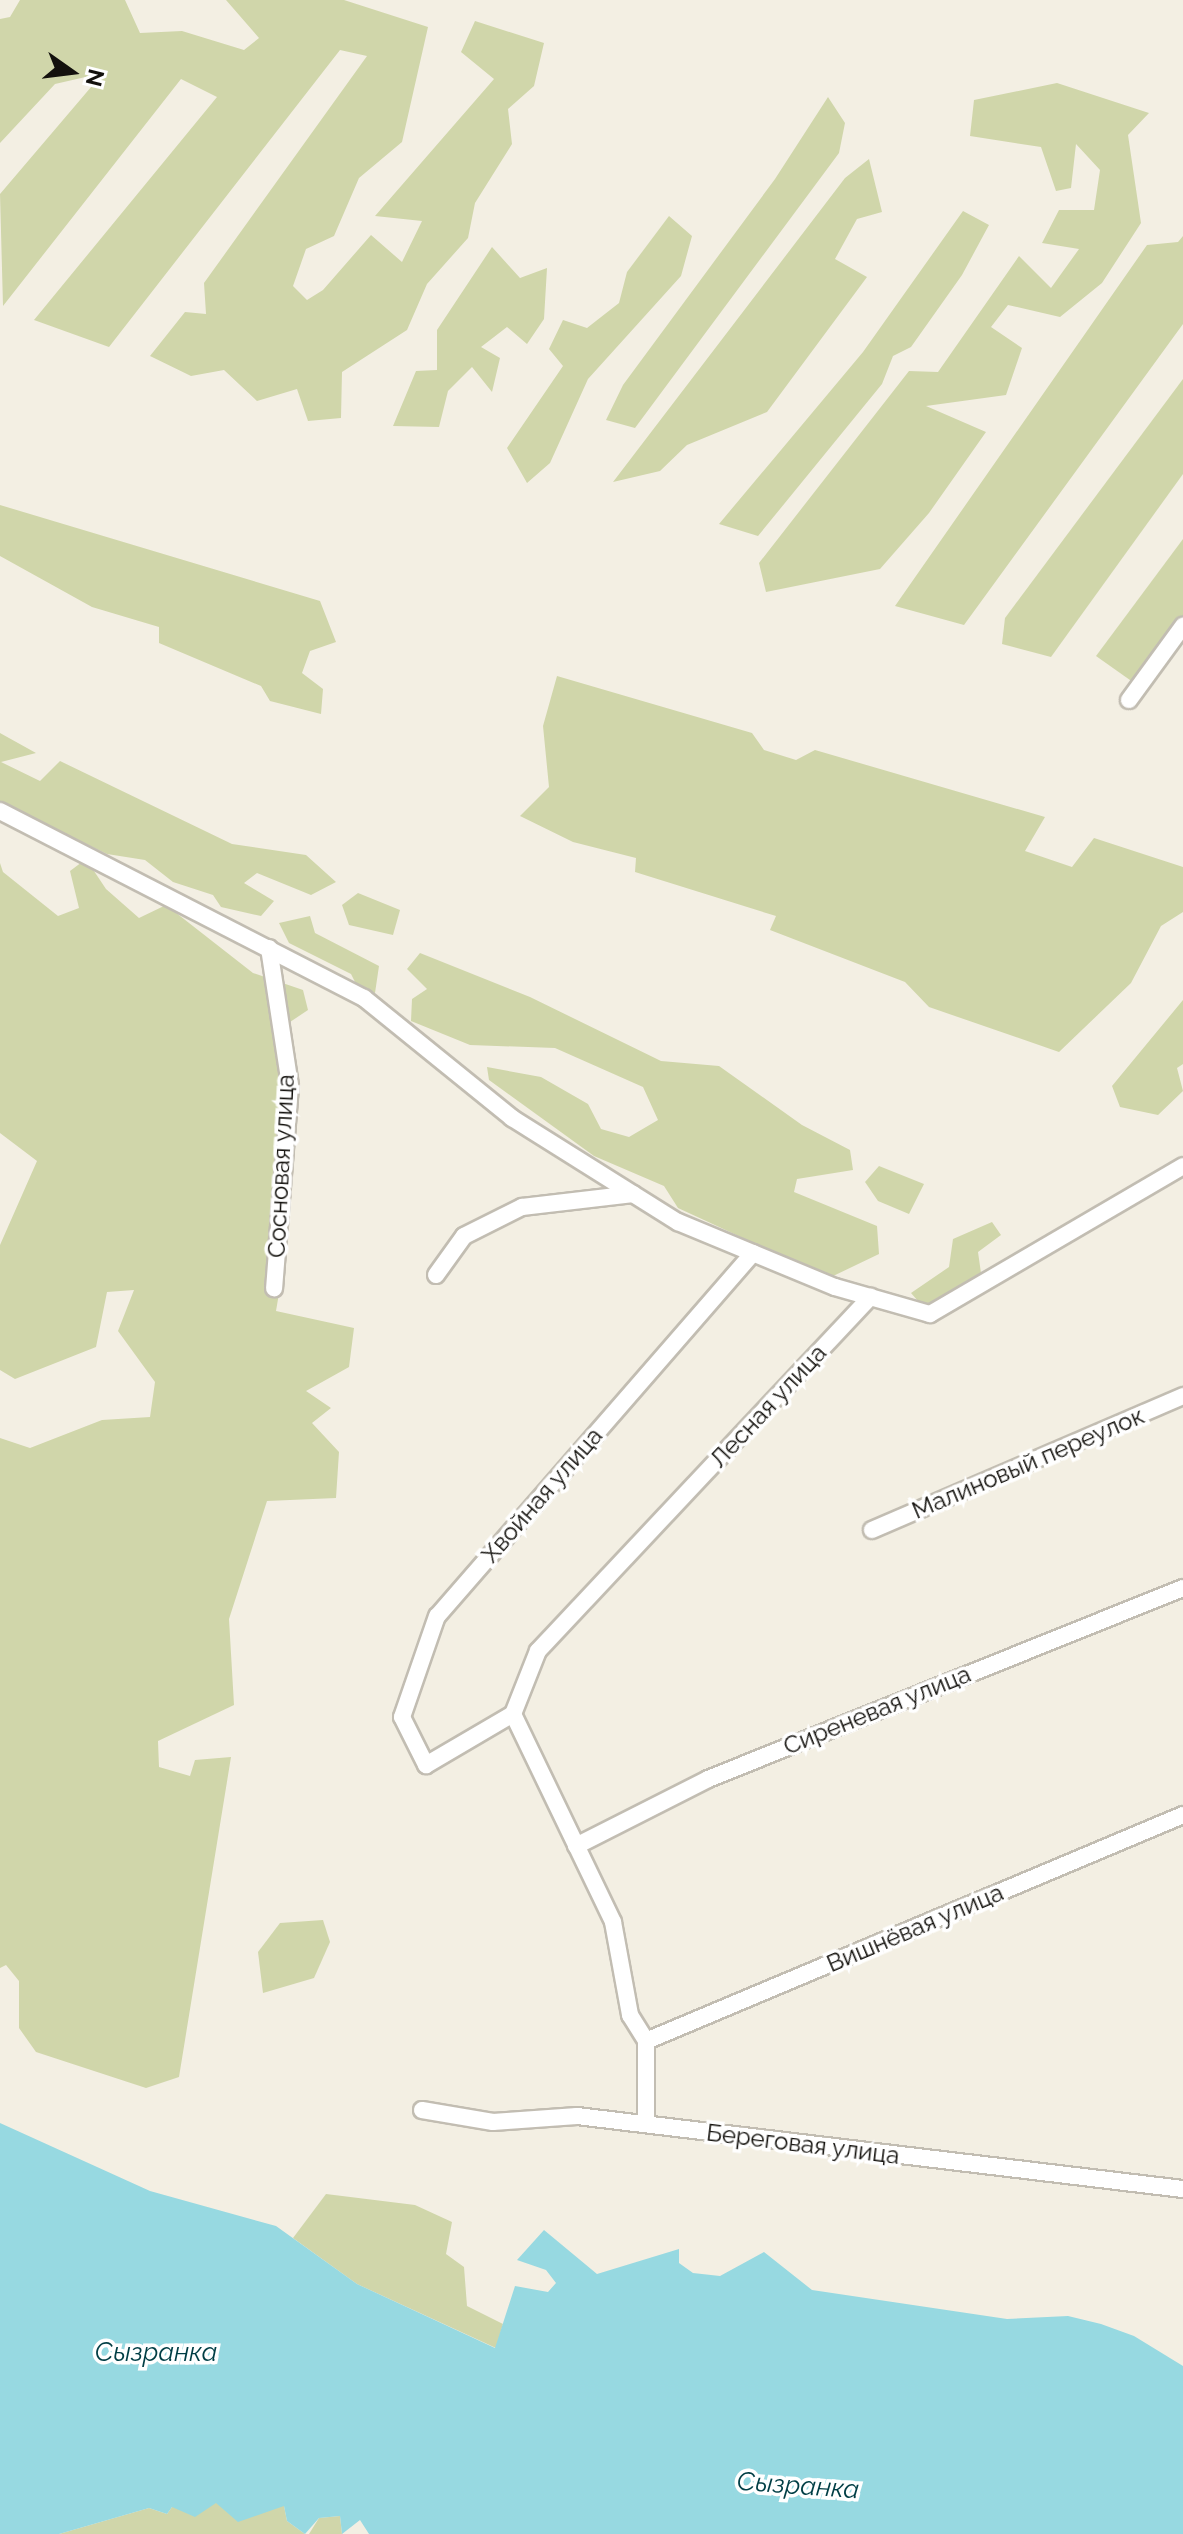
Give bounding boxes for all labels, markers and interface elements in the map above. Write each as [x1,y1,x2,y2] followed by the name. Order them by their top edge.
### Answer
[32,32,112,112] north arrow
[81,67,110,89] text: N
[262,1073,300,1259] street label: Сосновая улица
[704,1338,832,1474] street label: Лесная улица
[908,1401,1148,1525] street label: Малиновый переулок
[475,1421,609,1569] street label: Хвойная улица
[779,1659,975,1761] street label: Сиреневая улица
[822,1878,1008,1978] street label: Вишнёвая улица
[704,2118,902,2170] street label: Береговая улица
[95,2337,217,2369] water label: Сызранка
[736,2466,860,2506] water label: Сызранка

